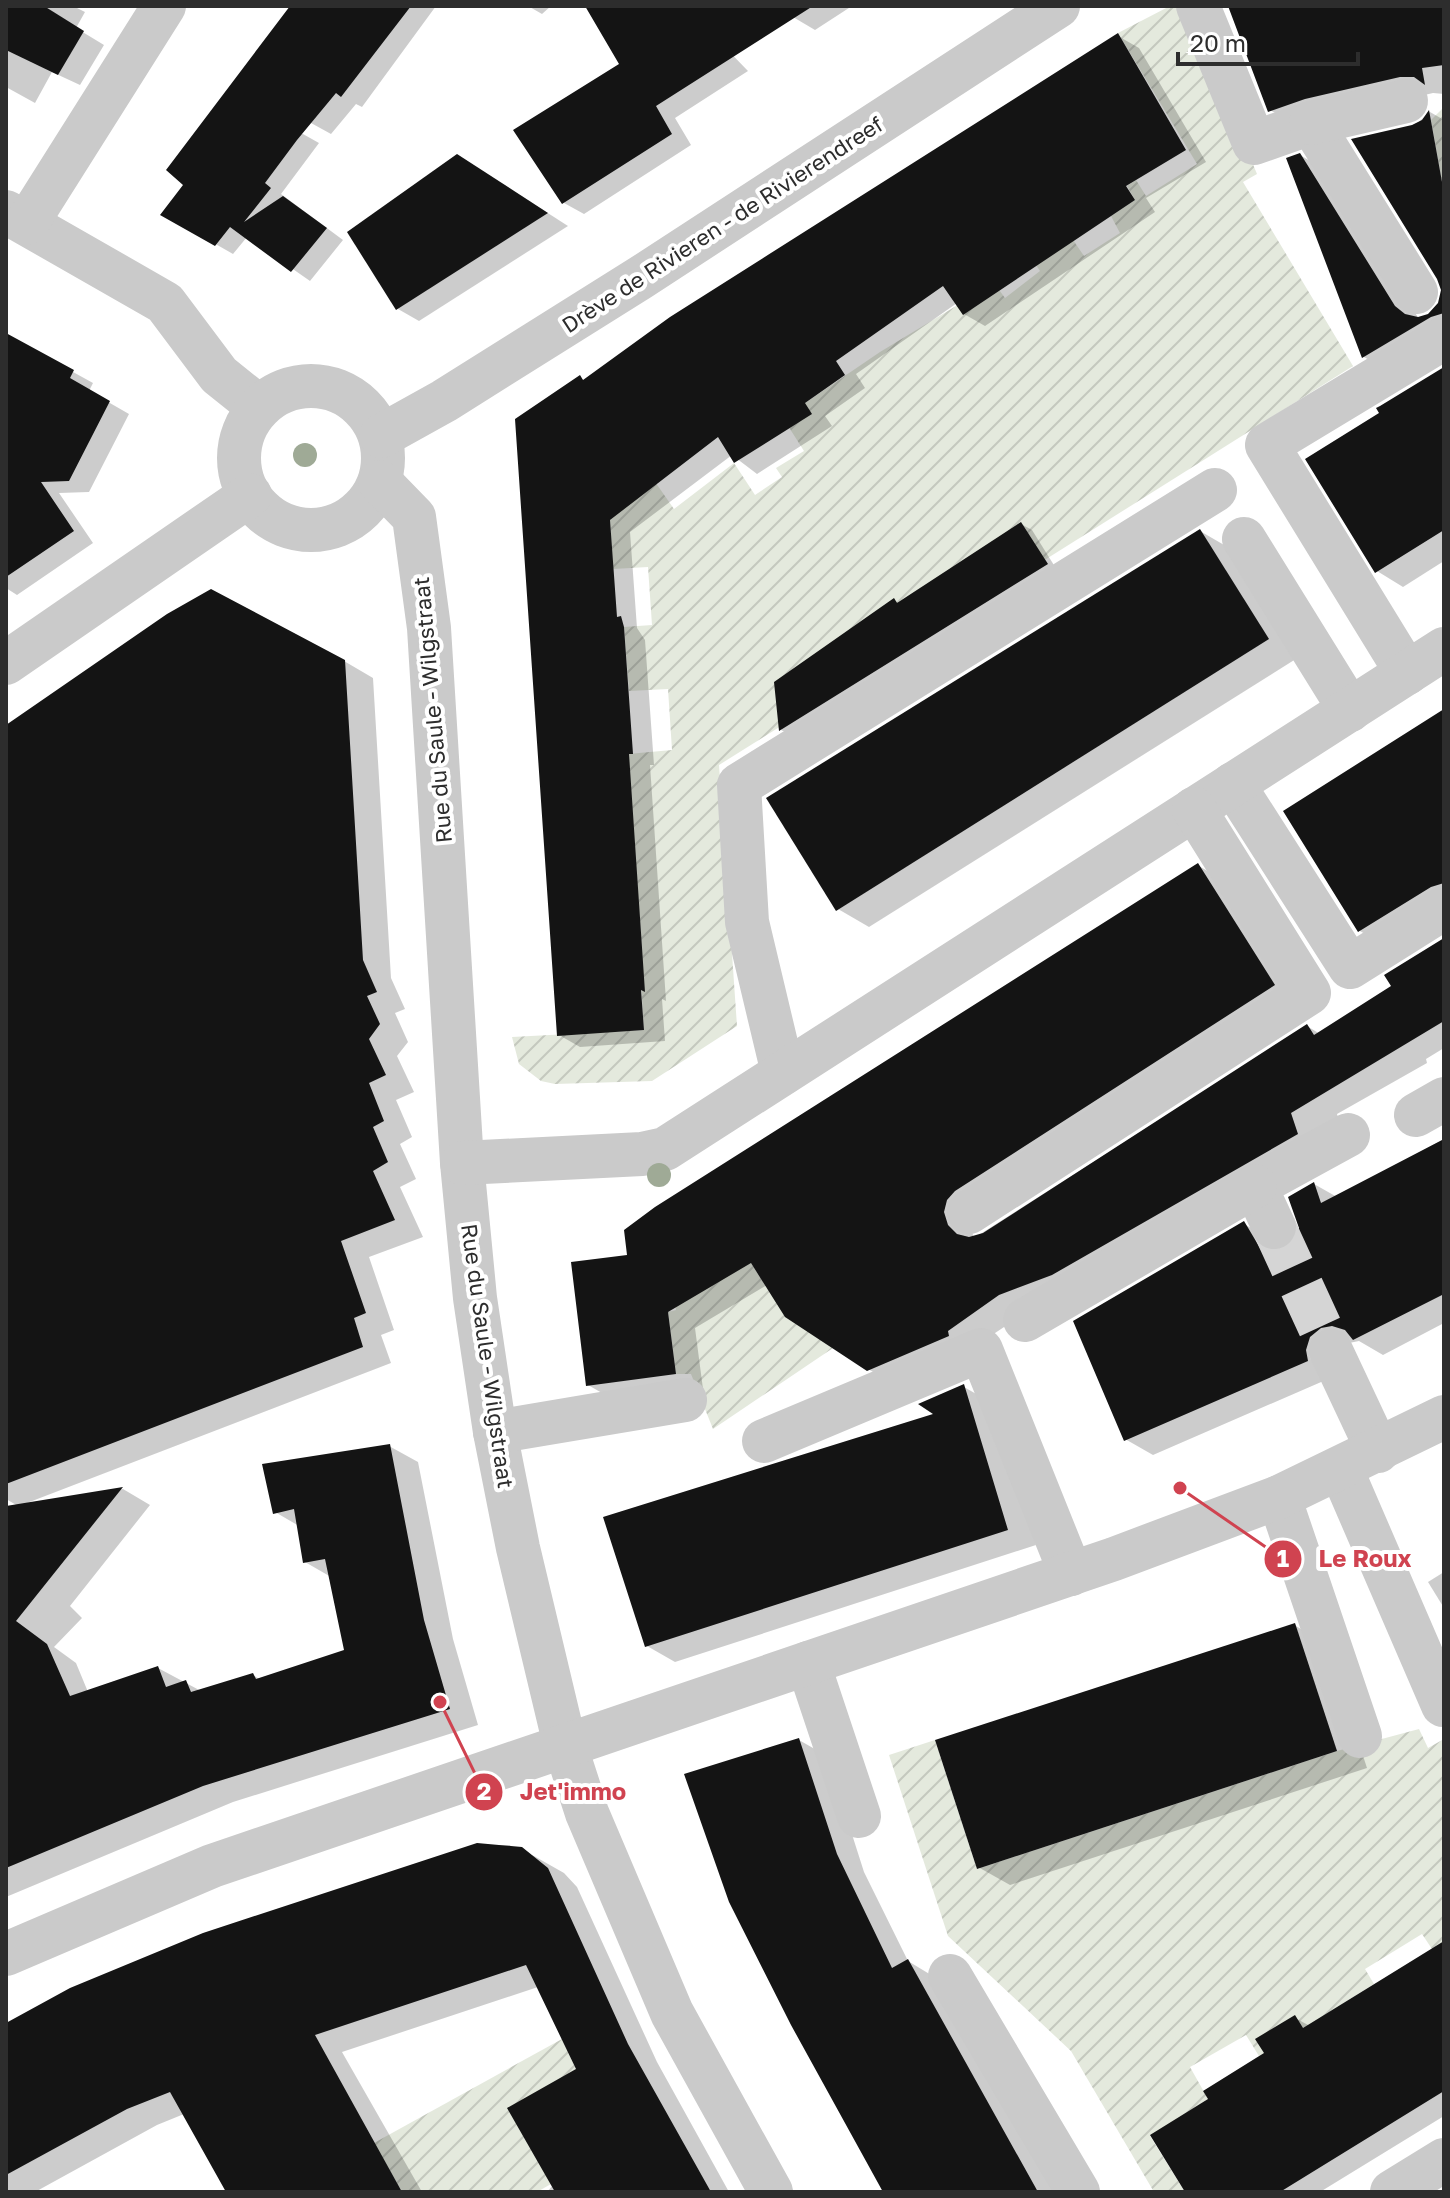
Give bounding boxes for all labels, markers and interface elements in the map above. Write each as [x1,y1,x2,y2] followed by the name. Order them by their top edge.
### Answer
[1178,16,1358,66] scale bar
[1190,28,1246,57] text: 20 m
[556,110,888,338] street label: Drève de Rivieren - de Rivierendreef
[407,576,457,844] street label: Rue du Saule - Wilgstraat
[456,1222,520,1490] street label: Rue du Saule - Wilgstraat
[1263,1535,1427,1583] callout: Le Roux
[1277,1543,1289,1572] text: 1
[1319,1543,1411,1572] text: Le Roux
[464,1768,642,1816] callout: Jet'immo
[477,1776,491,1805] text: 2
[520,1776,626,1805] text: Jet'immo

